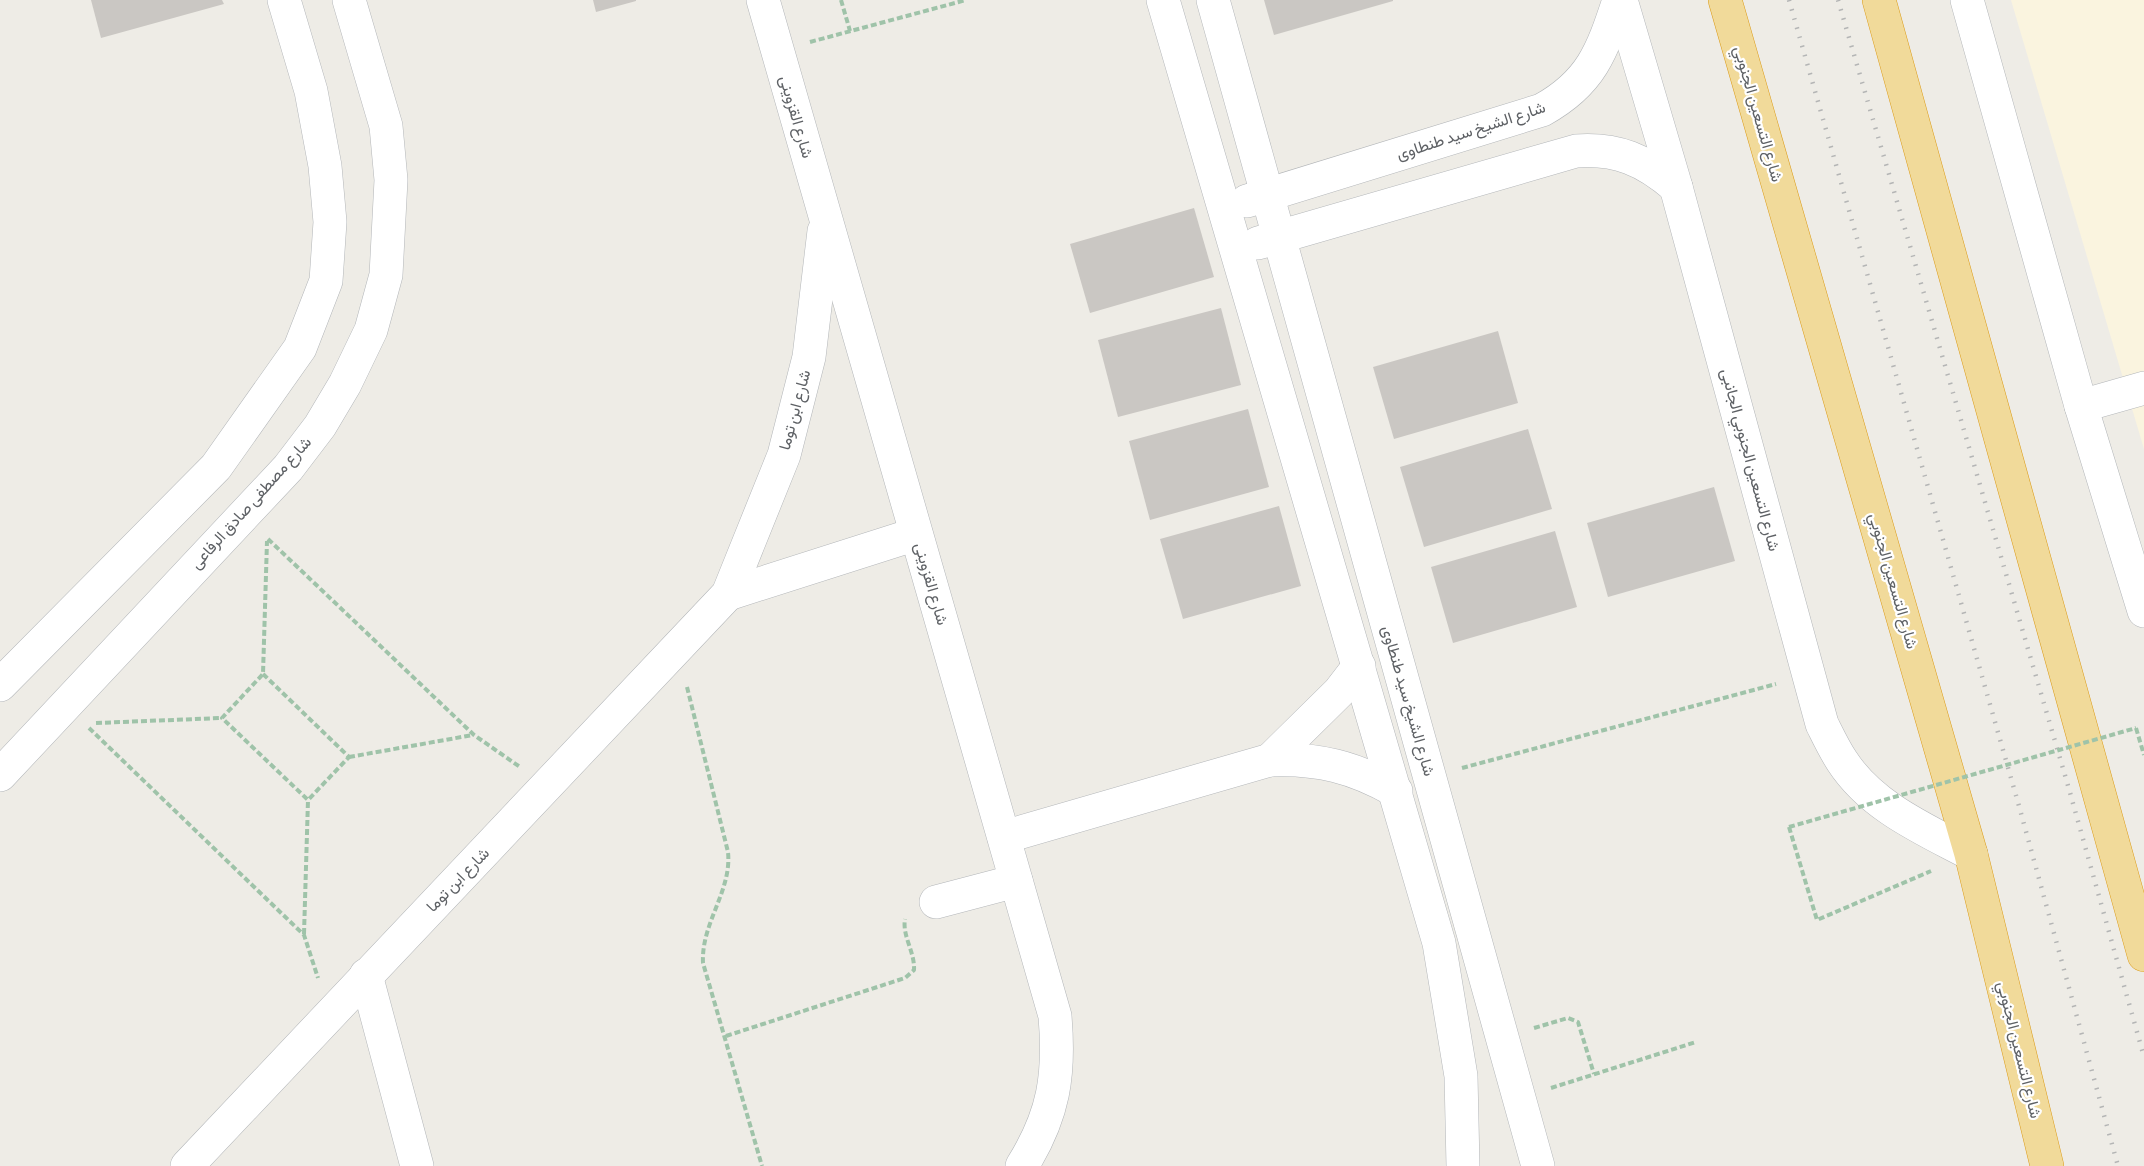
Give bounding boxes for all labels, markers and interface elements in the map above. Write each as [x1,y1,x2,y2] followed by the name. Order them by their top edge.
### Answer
[1726,44,1785,185] street label: شارع التسعين الجنوبي
[774,74,815,161] street label: شارع القزوينى
[1394,99,1548,166] street label: شارع الشيخ سيد طنطاوى
[1713,367,1782,554] street label: شارع التسعين الجنوبي الجانبى
[777,368,816,453] street label: شارع ابن توما
[188,434,317,574] street label: شارع مصطفى صادق الرفاعى
[1861,511,1920,652] street label: شارع التسعين الجنوبي
[909,541,950,628] street label: شارع القزوينى
[1376,624,1437,779] street label: شارع الشيخ سيد طنطاوى
[424,845,494,917] street label: شارع ابن توما
[1989,980,2044,1121] street label: شارع التسعين الجنوبي

